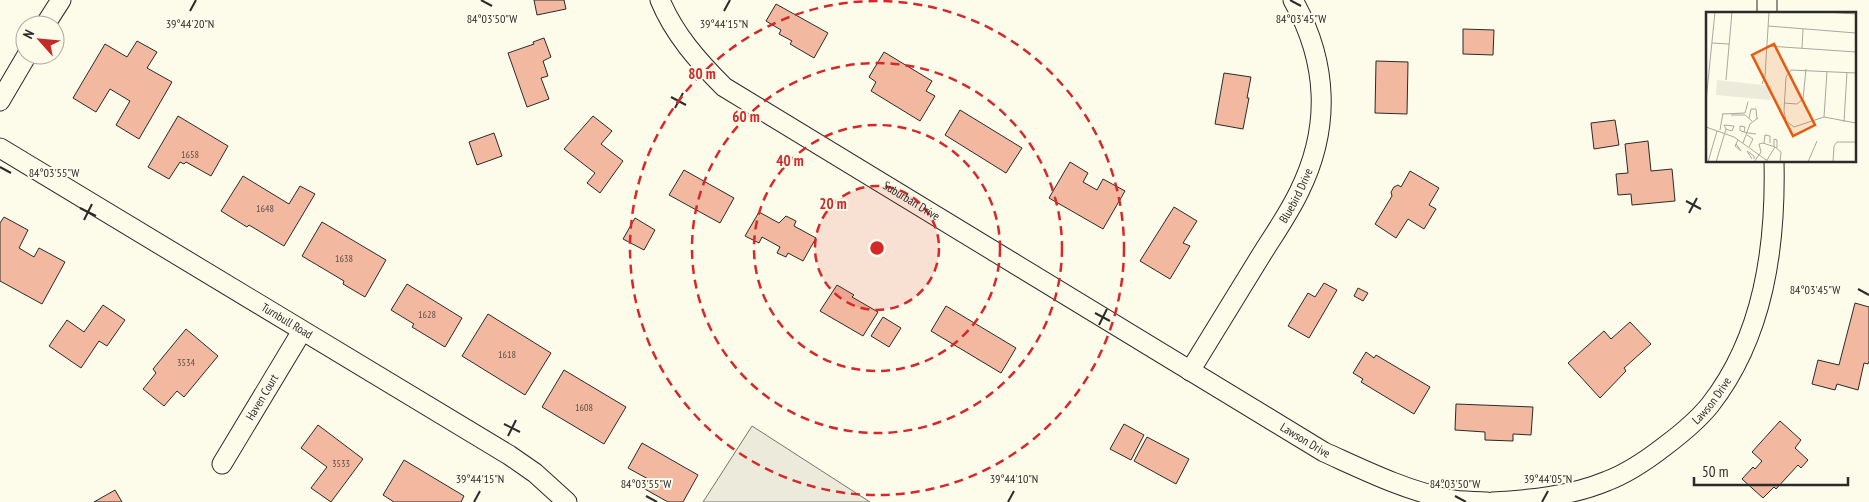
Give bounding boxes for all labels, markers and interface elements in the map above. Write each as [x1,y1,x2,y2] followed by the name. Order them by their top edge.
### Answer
[467,11,517,26] text: 84°03'50"W
[1276,11,1326,26] text: 84°03'45"W
[1706,12,1856,162] inset map
[15,15,65,65] north arrow
[166,16,214,31] text: 39°44'20"N
[700,16,748,31] text: 39°44'15"N
[19,27,38,42] text: N
[688,64,716,83] text: 80 m
[732,107,760,126] text: 60 m
[181,148,199,161] house number: 1658
[776,151,804,170] text: 40 m
[29,165,79,180] text: 84°03'55"W
[1275,166,1316,226] street label: Bluebird Drive
[880,178,943,224] street label: Suburban Drive
[819,194,847,213] text: 20 m
[256,202,274,215] house number: 1648
[868,239,886,257] centre of rings
[335,252,353,265] house number: 1638
[1790,282,1840,297] text: 84°03'45"W
[259,299,315,342] street label: Turnbull Road
[418,308,436,321] house number: 1628
[498,348,516,361] house number: 1618
[177,356,196,369] house number: 3534
[242,371,282,423] street label: Haven Court
[1689,374,1734,427] street label: Lawson Drive
[575,401,593,414] house number: 1608
[1278,419,1333,461] street label: Lawson Drive
[1694,454,1848,486] scale bar
[332,457,350,470] house number: 3533
[1702,462,1728,481] text: 50 m
[456,471,504,486] text: 39°44'15"N
[990,471,1038,486] text: 39°44'10"N
[1524,471,1572,486] text: 39°44'05"N
[621,476,671,491] text: 84°03'55"W
[1430,476,1480,491] text: 84°03'50"W

